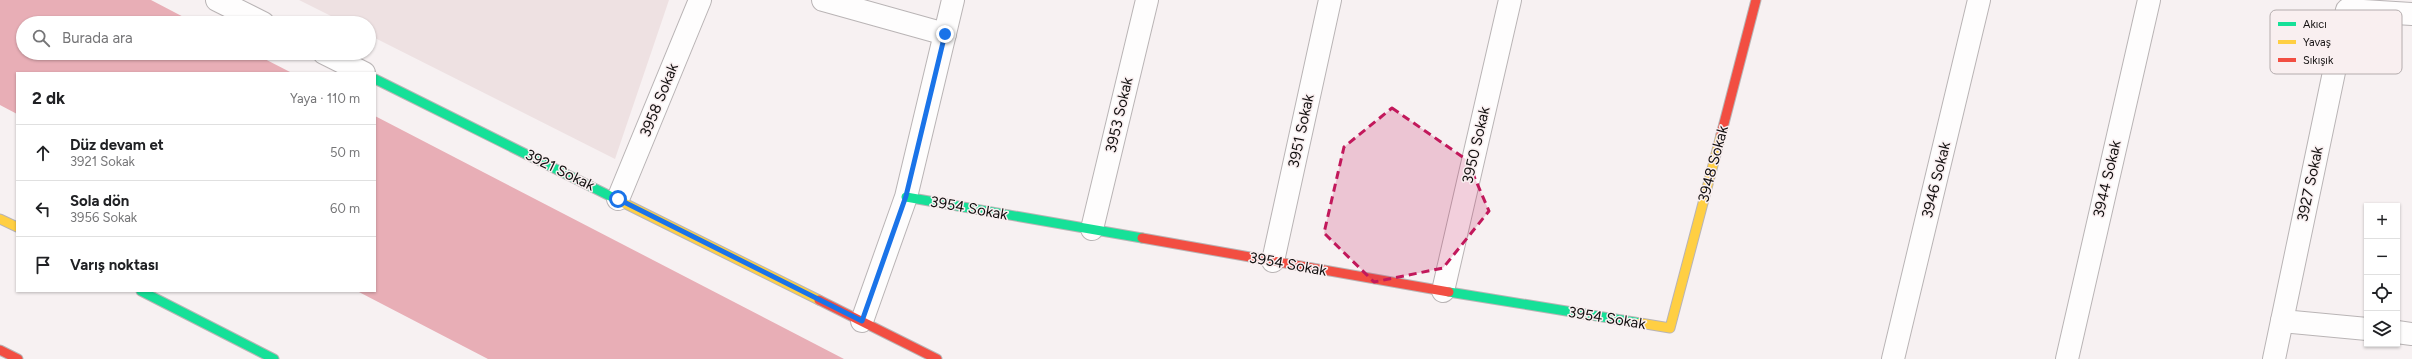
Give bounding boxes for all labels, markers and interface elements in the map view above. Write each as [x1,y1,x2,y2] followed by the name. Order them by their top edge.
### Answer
[2270,10,2402,74] legend
[16,16,376,60] search box
[2303,18,2327,31] text: Akıcı
[936,25,954,43] route end
[30,27,52,49] icon: search
[62,29,133,47] text: Burada ara
[2303,36,2331,49] text: Yavaş
[2303,54,2334,67] text: Sıkışık
[636,60,682,140] street label: 3958 Sokak
[1102,75,1137,155] street label: 3953 Sokak
[32,88,65,108] text: 2 dk
[290,91,360,106] text: Yaya · 110 m
[1284,92,1318,170] street label: 3951 Sokak
[1458,104,1494,185] street label: 3950 Sokak
[1694,123,1732,204] street label: 3948 Sokak
[70,136,164,154] text: Düz devam et
[2089,138,2125,219] street label: 3944 Sokak
[1918,139,1954,220] street label: 3946 Sokak
[32,142,54,164] icon: ahead
[2293,144,2327,223] street label: 3927 Sokak
[330,145,360,160] text: 50 m
[522,145,598,195] street label: 3921 Sokak
[70,154,135,169] text: 3921 Sokak
[609,190,627,208] route start
[70,192,129,210] text: Sola dön
[929,192,1010,224] street label: 3954 Sokak
[32,198,54,220] icon: left
[330,201,360,216] text: 60 m
[2364,203,2400,347] map controls
[2364,203,2400,239] button: +
[70,210,137,225] text: 3956 Sokak
[2364,239,2400,275] button: −
[1248,248,1329,280] street label: 3954 Sokak
[32,254,54,276] icon: arrive
[70,256,159,274] text: Varış noktası
[2364,275,2400,311] button: locate
[1567,303,1648,333] street label: 3954 Sokak
[2364,311,2400,347] button: layers

